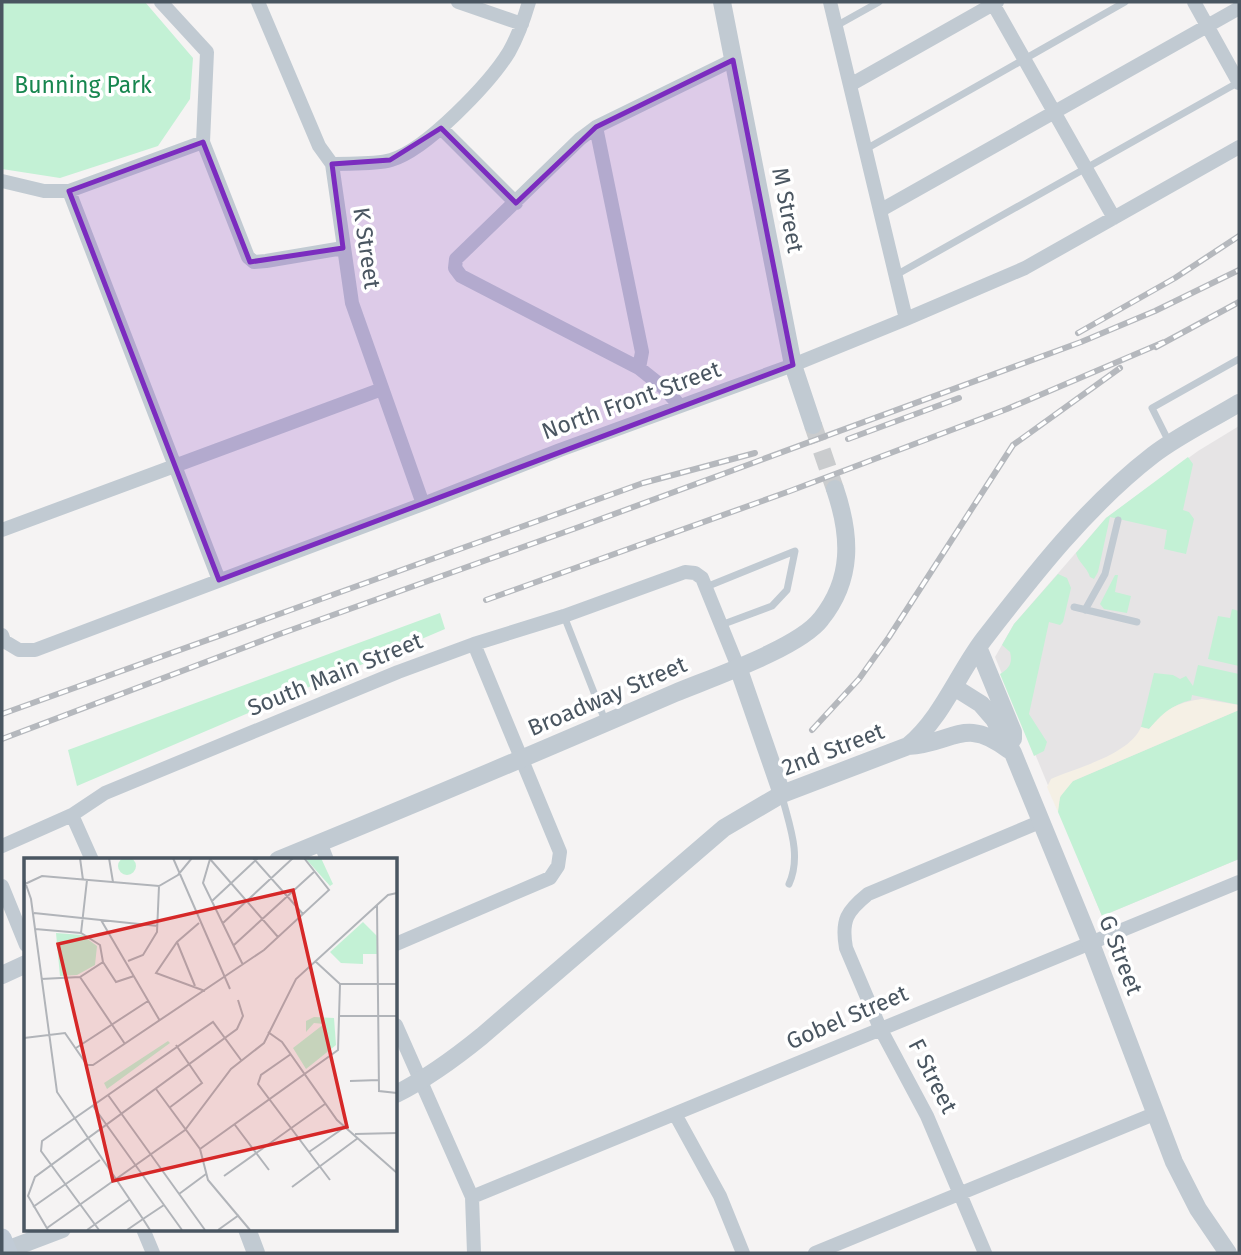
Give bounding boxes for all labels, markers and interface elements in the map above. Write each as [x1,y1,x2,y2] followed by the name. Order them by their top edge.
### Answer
[14,71,152,99] park label: Bunning Park
[766,165,810,256] street label: M Street
[347,205,387,291] street label: K Street
[538,354,725,445] street label: North Front Street
[243,626,427,722] street label: South Main Street
[523,650,691,742] street label: Broadway Street
[778,716,889,781] street label: 2nd Street
[24,858,397,1230] inset map
[1093,911,1149,999] street label: G Street
[782,979,913,1055] street label: Gobel Street
[902,1034,964,1119] street label: F Street

